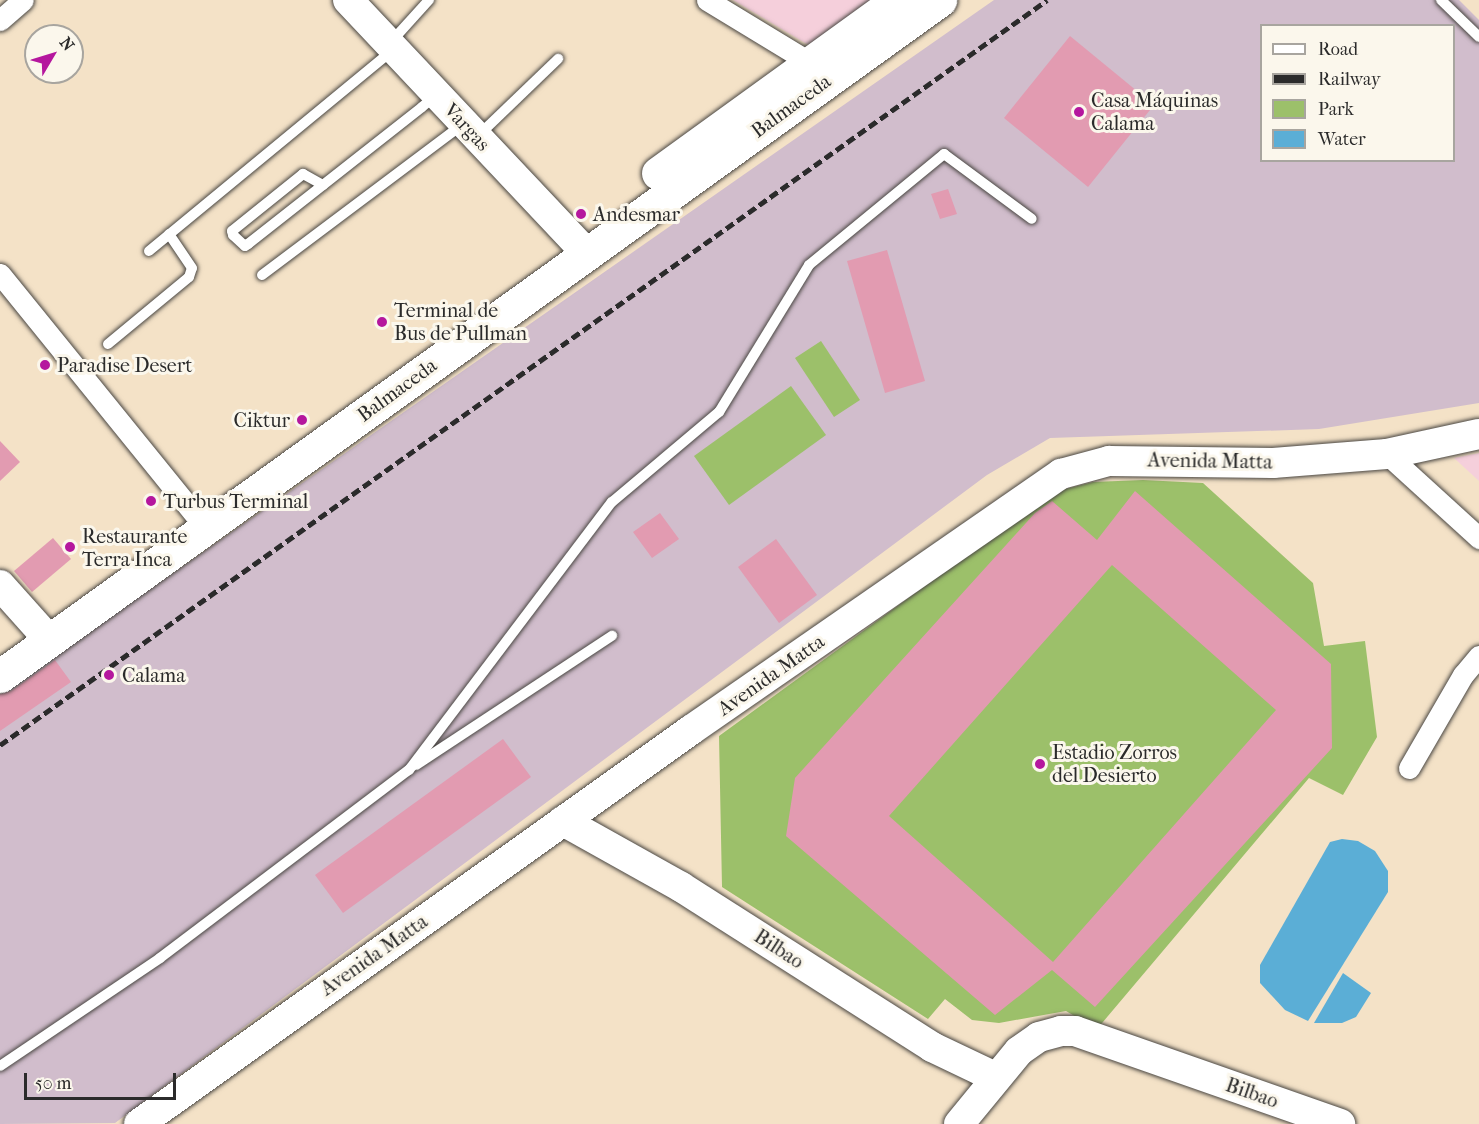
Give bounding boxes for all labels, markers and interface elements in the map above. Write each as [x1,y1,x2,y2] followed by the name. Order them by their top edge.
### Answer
[24,24,84,84] north arrow
[1260,24,1455,162] legend
[56,33,78,54] text: N
[1318,39,1358,60] text: Road
[747,69,835,143] street label: Balmaceda
[1318,69,1381,90] text: Railway
[1091,88,1218,135] place label: Casa Máquinas Calama
[439,98,495,156] street label: Vargas
[1318,99,1354,120] text: Park
[1072,105,1086,119] marker: Casa Máquinas Calama
[1318,129,1366,150] text: Water
[593,202,680,226] place label: Andesmar
[574,207,588,221] marker: Andesmar
[394,298,527,345] place label: Terminal de Bus de Pullman
[375,315,389,329] marker: Terminal de Bus de Pullman
[57,353,192,377] place label: Paradise Desert
[353,353,441,427] street label: Balmaceda
[38,358,52,372] marker: Paradise Desert
[233,408,290,432] place label: Ciktur
[295,413,309,427] marker: Ciktur
[1147,448,1273,474] street label: Avenida Matta
[163,489,308,513] place label: Turbus Terminal
[144,494,158,508] marker: Turbus Terminal
[82,524,187,571] place label: Restaurante Terra Inca
[63,540,77,554] marker: Restaurante Terra Inca
[713,629,829,721] street label: Avenida Matta
[122,663,185,687] place label: Calama
[100,666,118,684] marker: Calama
[1052,740,1177,787] place label: Estadio Zorros del Desierto
[1033,757,1047,771] marker: Estadio Zorros del Desierto
[316,909,432,1001] street label: Avenida Matta
[750,924,808,974] street label: Bilbao
[27,1061,178,1099] scale bar
[35,1073,71,1094] text: 50 m
[1222,1073,1282,1113] street label: Bilbao

